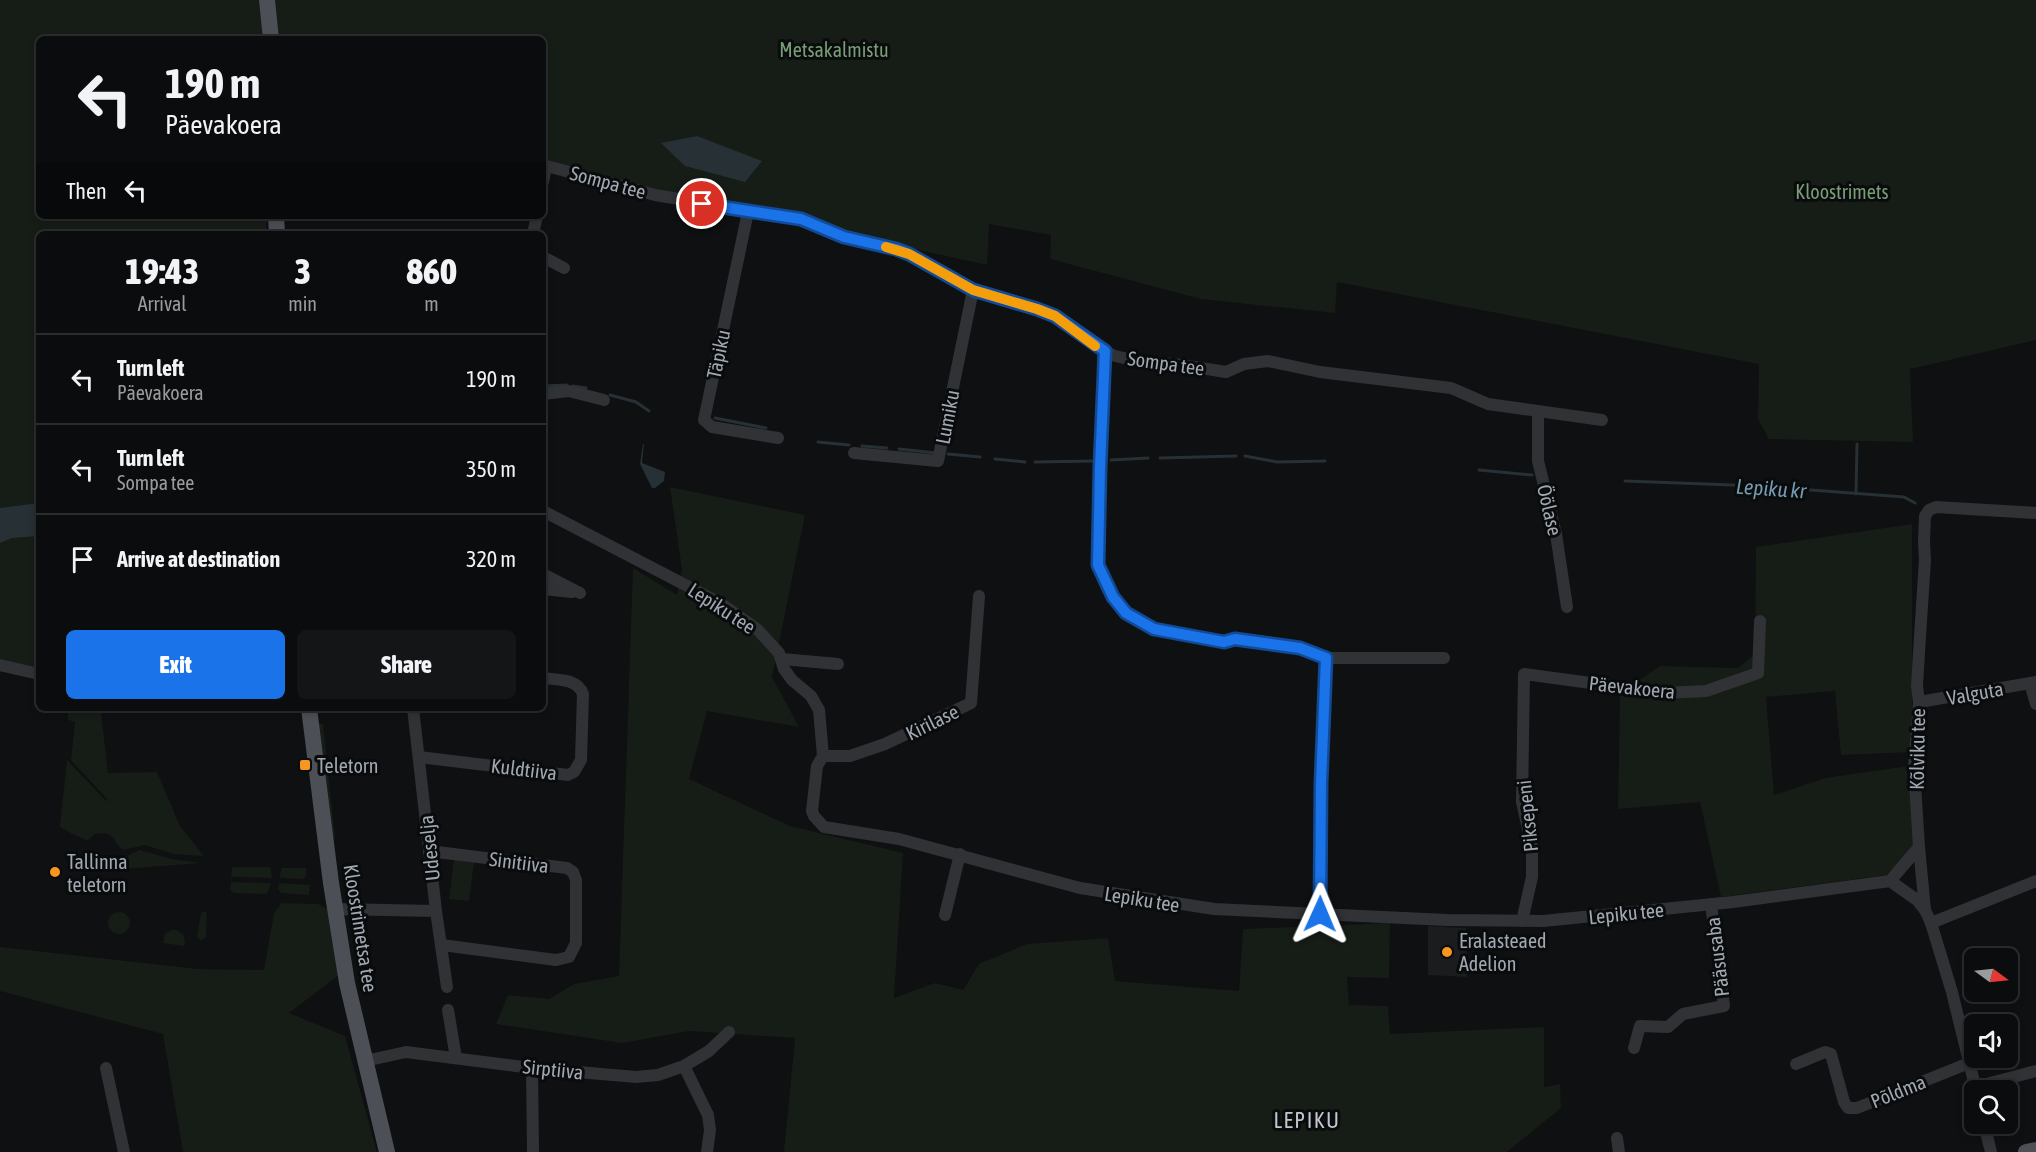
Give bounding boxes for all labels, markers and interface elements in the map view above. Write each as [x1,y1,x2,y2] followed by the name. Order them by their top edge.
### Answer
[779,38,889,61] park label: Metsakalmistu
[165,59,260,107] text: 190 m
[66,60,144,138] icon: left
[165,109,282,140] text: Päevakoera
[568,161,648,203] street label: Sompa tee
[119,174,152,207] icon: left
[66,178,107,204] text: Then
[676,178,727,229] pin
[1795,180,1889,203] park label: Kloostrimets
[685,187,718,220] icon: arrive
[125,250,199,292] text: 19:43
[294,250,311,292] text: 3
[406,250,457,292] text: 860
[138,292,187,315] text: Arrival
[288,292,317,315] text: min
[424,292,439,315] text: m
[702,328,734,380] street label: Täpiku
[1126,346,1206,380] street label: Sompa tee
[117,355,184,381] text: Turn left
[66,363,99,396] icon: left
[466,366,516,392] text: 190 m
[117,381,204,404] text: Päevakoera
[930,388,964,446] street label: Lumiku
[117,445,184,471] text: Turn left
[66,453,99,486] icon: left
[466,456,516,482] text: 350 m
[117,471,194,494] text: Sompa tee
[1735,474,1808,502] water label: Lepiku kr
[1533,482,1567,538] street label: Öölase
[66,543,99,576] icon: arrive
[117,546,280,572] text: Arrive at destination
[466,546,516,572] text: 320 m
[684,578,760,638] street label: Lepiku tee
[66,630,285,699] button: Exit
[297,630,516,699] button: Share
[1588,671,1676,703] street label: Päevakoera
[1945,677,2005,709] street label: Valguta
[902,699,962,745] street label: Kirilase
[1905,708,1929,790] street label: Kõlviku tee
[317,754,378,777] place label: Teletorn
[490,754,558,784] street label: Kuldtiiva
[298,758,312,772] marker: Teletorn
[1512,779,1542,853] street label: Piksepeni
[414,814,444,882] street label: Udeselja
[488,847,550,877] street label: Sinitiiva
[67,850,128,896] place label: Tallinna teletorn
[340,863,382,993] street label: Kloostrimetsa tee
[48,865,62,879] marker: Tallinna teletorn
[1103,882,1181,916] street label: Lepiku tee
[1288,882,1352,946] position arrow
[1587,898,1665,928] street label: Lepiku tee
[1701,916,1733,998] street label: Pääsusaba
[1459,929,1546,975] place label: Eralasteaed Adelion
[1440,945,1454,959] marker: Eralasteaed Adelion
[1964,948,2018,1002] north arrow
[1964,948,2018,1134] map controls
[1964,1014,2018,1068] button: sound
[522,1054,584,1084] street label: Sirptiiva
[1867,1070,1929,1112] street label: Põldma
[1964,1080,2018,1134] button: search
[1273,1107,1341,1133] district label: LEPIKU

